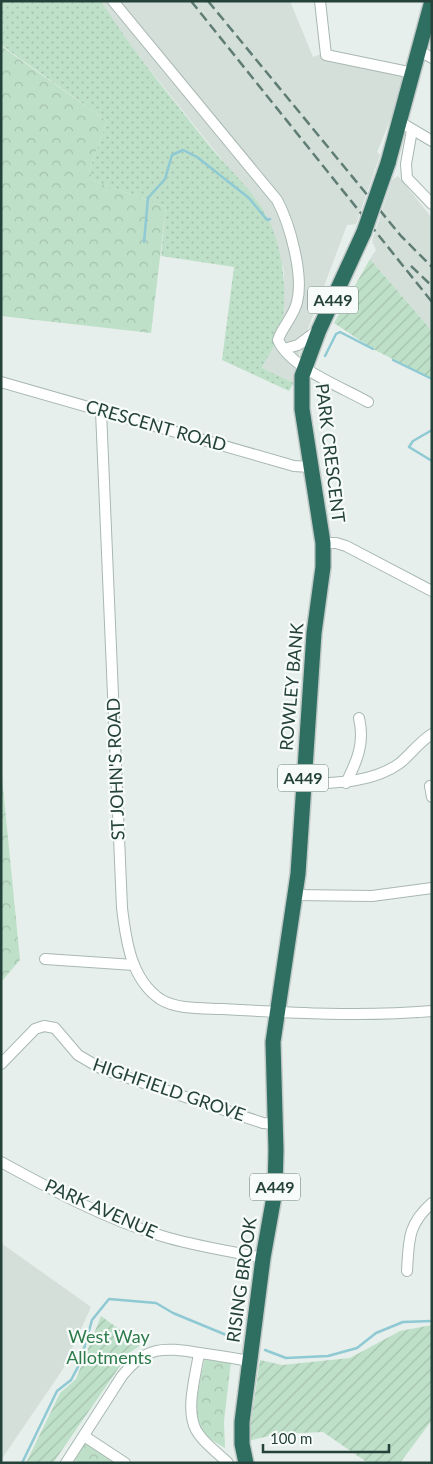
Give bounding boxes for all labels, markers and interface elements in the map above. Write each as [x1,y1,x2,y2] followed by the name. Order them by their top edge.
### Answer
[308,286,358,314] road number: A449
[312,382,350,524] street label: PARK CRESCENT
[83,394,229,456] street label: CRESCENT ROAD
[274,622,308,752] street label: ROWLEY BANK
[102,697,128,841] street label: ST JOHN'S ROAD
[278,764,328,791] road number: A449
[90,1053,248,1125] street label: HIGHFIELD GROVE
[42,1174,161,1243] street label: PARK AVENUE
[250,1174,300,1200] road number: A449
[221,1216,261,1344] street label: RISING BROOK
[66,1325,152,1368] park label: West Way Allotments
[263,1422,389,1454] scale bar
[270,1429,312,1447] text: 100 m

